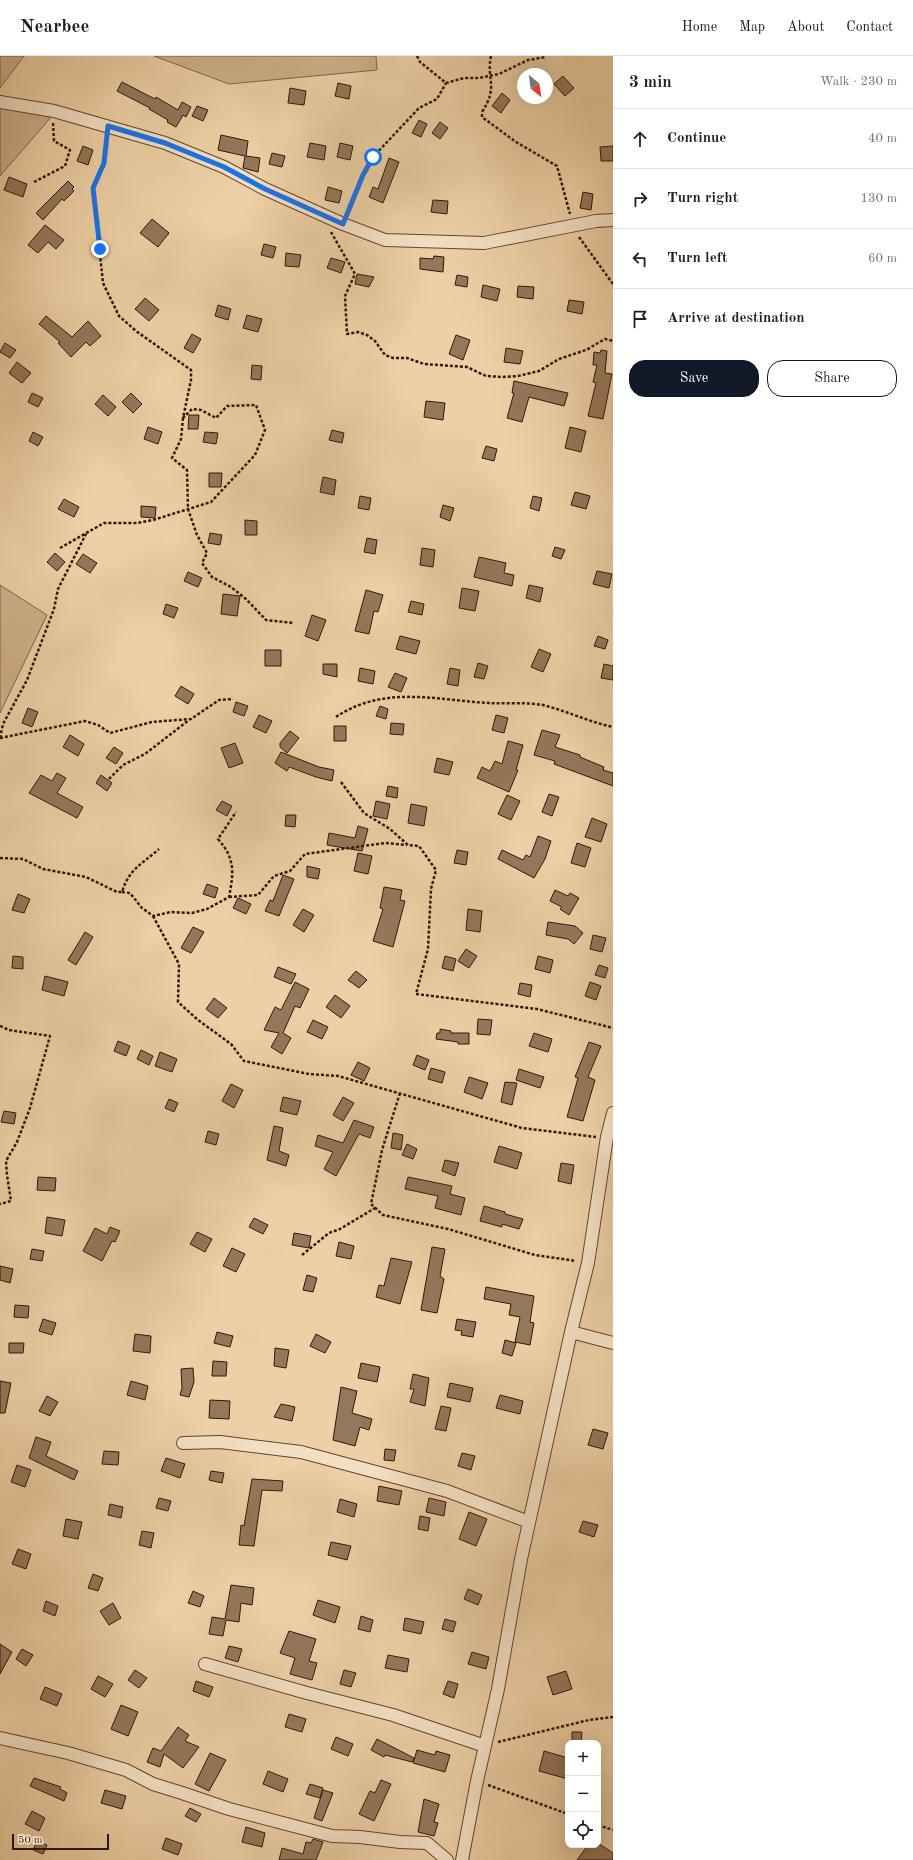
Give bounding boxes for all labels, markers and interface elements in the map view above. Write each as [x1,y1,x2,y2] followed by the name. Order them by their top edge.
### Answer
[20,18,89,37] text: Nearbee
[682,20,717,34] text: Home
[739,20,765,34] text: Map
[787,20,824,34] text: About
[846,20,893,34] text: Contact
[517,68,553,104] north arrow
[629,74,672,91] text: 3 min
[820,75,897,88] text: Walk · 230 m
[629,128,651,150] icon: ahead
[667,131,726,146] text: Continue
[868,132,897,145] text: 40 m
[364,148,382,166] route start
[629,188,651,210] icon: right
[667,191,738,206] text: Turn right
[860,192,897,205] text: 130 m
[91,240,109,258] route end
[629,248,651,270] icon: left
[667,251,727,266] text: Turn left
[868,252,897,265] text: 60 m
[629,308,651,330] icon: arrive
[667,311,805,326] text: Arrive at destination
[629,360,759,397] button: Save
[767,360,897,397] button: Share
[565,1740,601,1848] map controls
[565,1740,601,1776] button: +
[565,1776,601,1812] button: −
[565,1812,601,1848] button: locate
[12,1832,109,1851] scale bar
[18,1835,43,1846] text: 50 m

